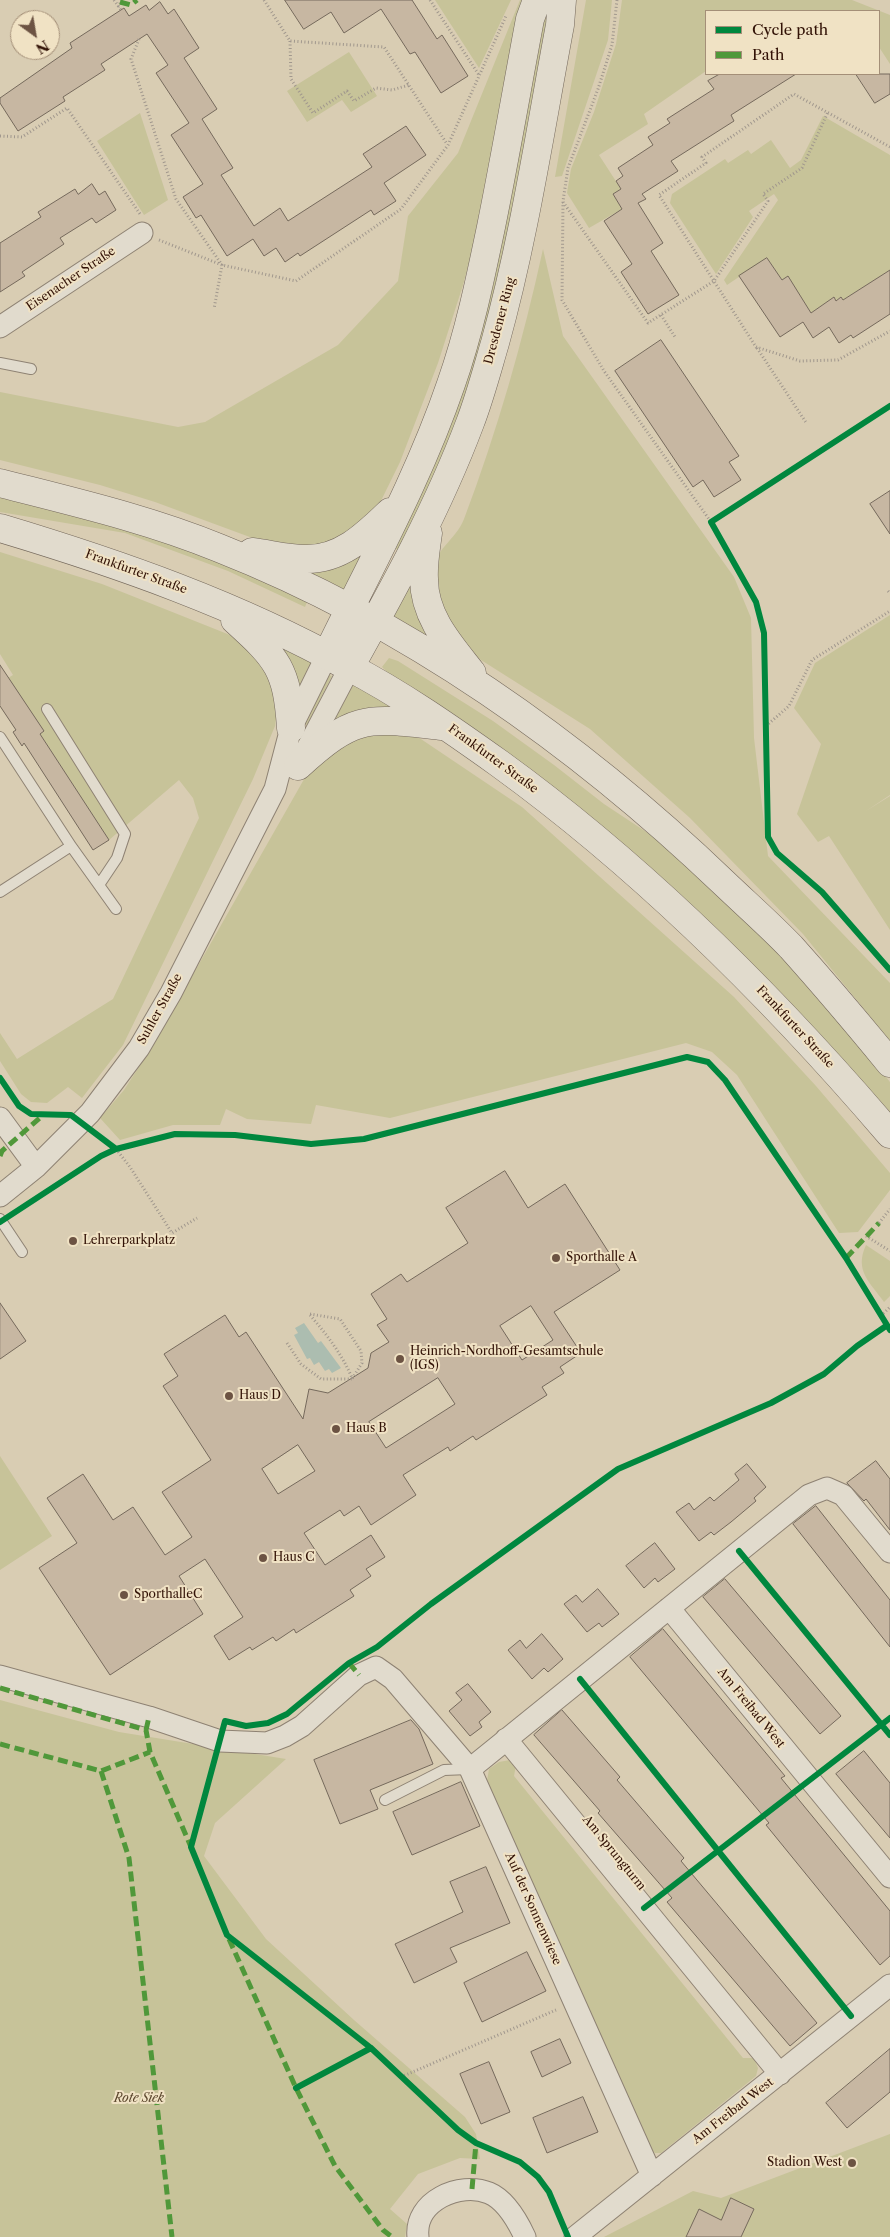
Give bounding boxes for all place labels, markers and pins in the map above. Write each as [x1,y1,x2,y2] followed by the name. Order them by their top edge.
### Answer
[83,1234,175,1248] place label: Lehrerparkplatz
[67,1235,79,1247] marker: Lehrerparkplatz
[566,1251,637,1265] place label: Sporthalle A
[550,1252,562,1264] marker: Sporthalle A
[410,1345,603,1373] place label: Heinrich-Nordhoff-Gesamtschule (IGS)
[394,1353,406,1365] marker: Heinrich-Nordhoff-Gesamtschule (IGS)
[239,1389,281,1403] place label: Haus D
[223,1390,235,1402] marker: Haus D
[346,1422,387,1436] place label: Haus B
[330,1423,342,1435] marker: Haus B
[273,1551,315,1565] place label: Haus C
[257,1552,269,1564] marker: Haus C
[134,1588,202,1602] place label: SporthalleC
[118,1589,130,1601] marker: SporthalleC
[767,2156,842,2170] place label: Stadion West
[846,2157,858,2169] marker: Stadion West

